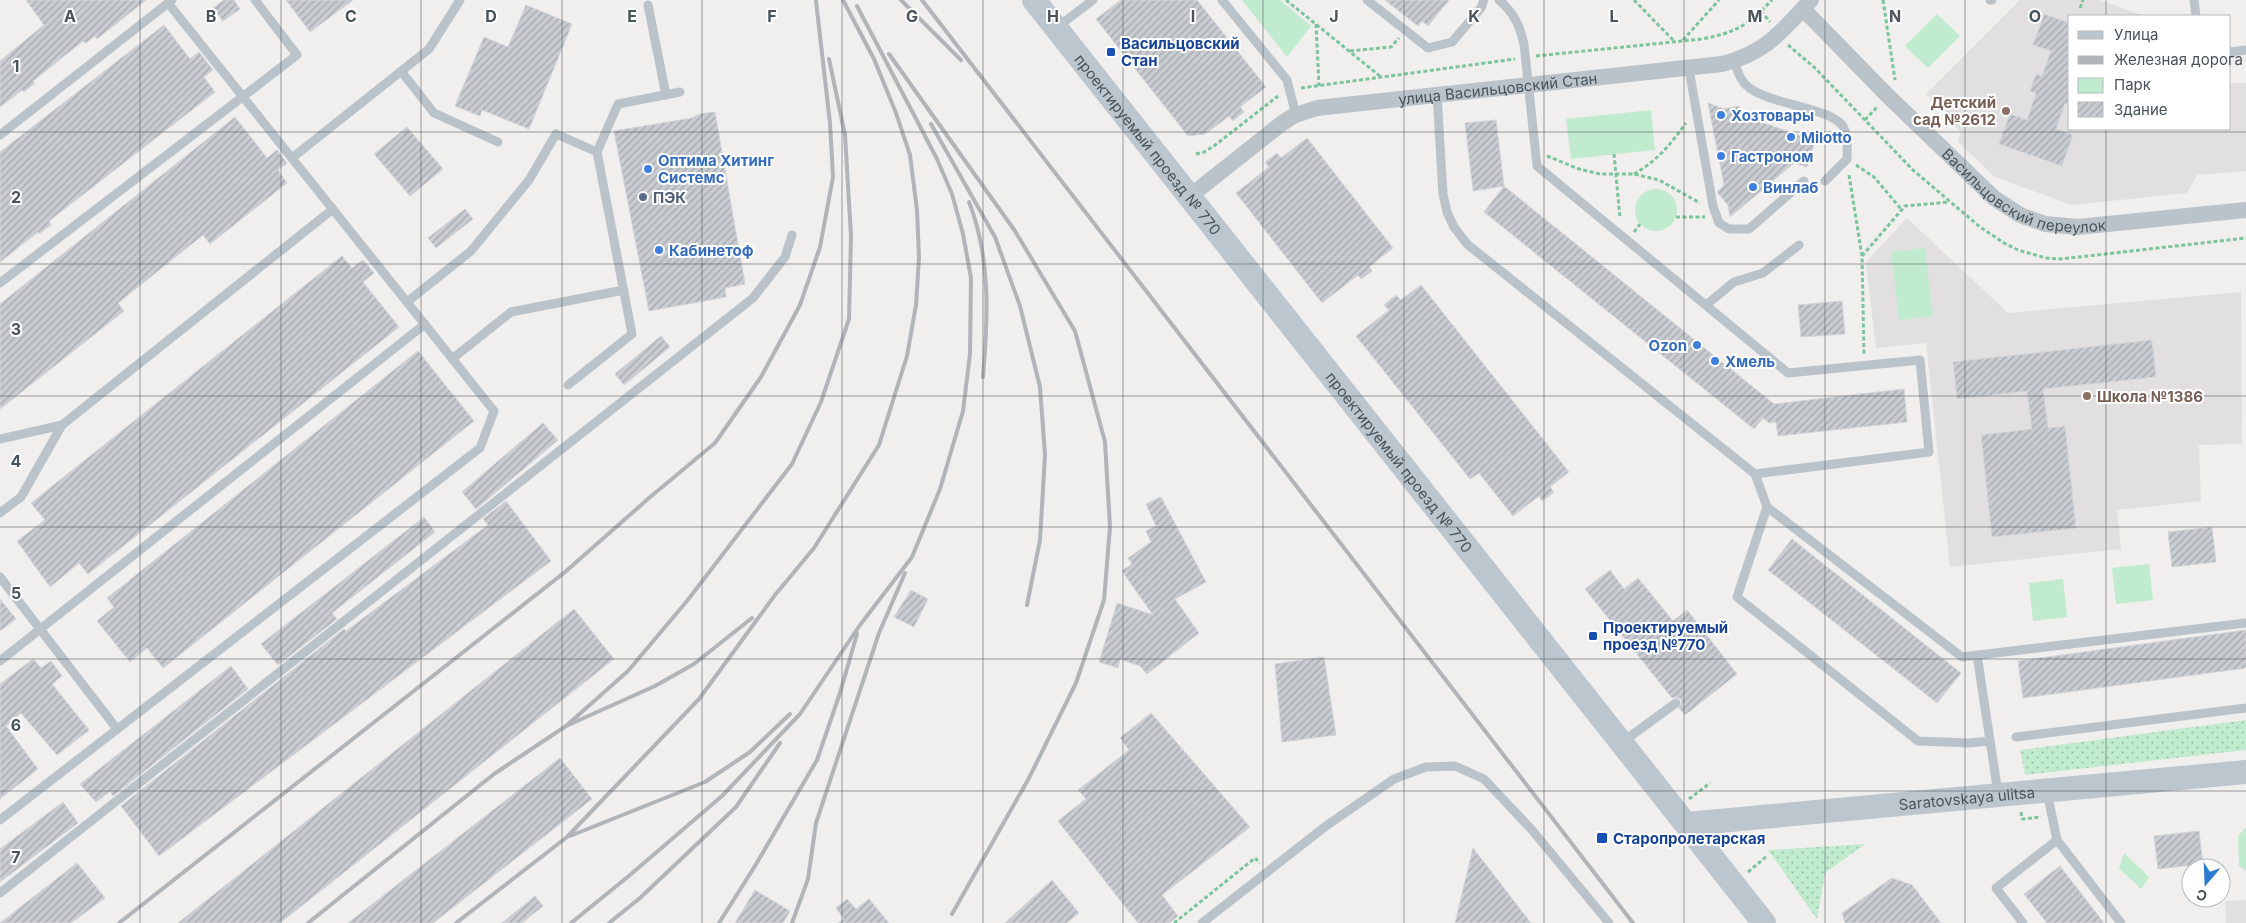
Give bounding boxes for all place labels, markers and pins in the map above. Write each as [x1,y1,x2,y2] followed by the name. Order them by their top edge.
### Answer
[1121,34,1240,70] place label: Васильцовский Стан
[1105,46,1117,58] marker: Васильцовский Стан
[1913,93,1996,129] place label: Детский сад №2612
[2000,105,2012,117] marker: Детский сад №2612
[1731,106,1814,125] place label: Хозтовары
[1715,109,1727,121] marker: Хозтовары
[1801,128,1852,147] place label: Milotto
[1785,131,1797,143] marker: Milotto
[1731,147,1813,166] place label: Гастроном
[1715,150,1727,162] marker: Гастроном
[658,151,774,187] place label: Оптима Хитинг Системс
[642,163,654,175] marker: Оптима Хитинг Системс
[1763,178,1819,197] place label: Винлаб
[1747,181,1759,193] marker: Винлаб
[653,188,686,207] place label: ПЭК
[637,191,649,203] marker: ПЭК
[669,241,754,260] place label: Кабинетоф
[653,244,665,256] marker: Кабинетоф
[1649,336,1687,355] place label: Ozon
[1691,339,1703,351] marker: Ozon
[1725,352,1775,371] place label: Хмель
[1709,355,1721,367] marker: Хмель
[2097,387,2203,406] place label: Школа №1386
[2081,390,2093,402] marker: Школа №1386
[1603,618,1728,654] place label: Проектируемый проезд №770
[1587,630,1599,642] marker: Проектируемый проезд №770
[1613,829,1765,848] place label: Старопролетарская
[1595,831,1609,845] marker: Старопролетарская

